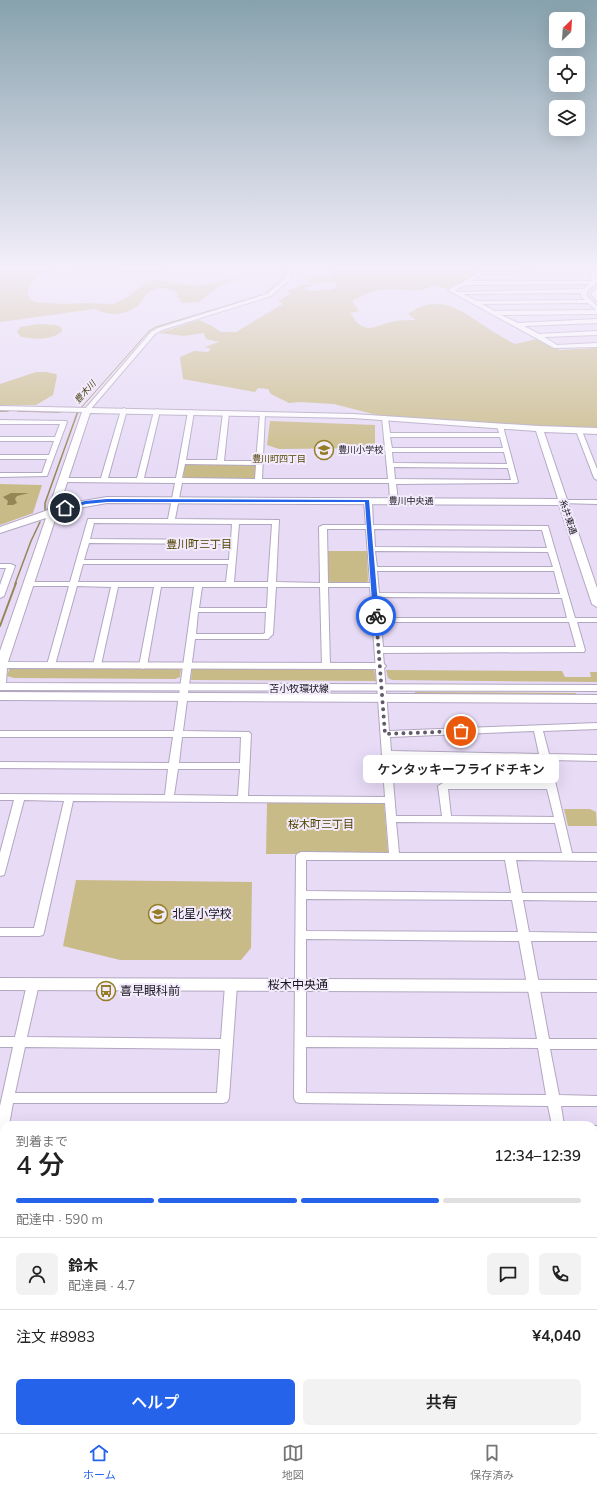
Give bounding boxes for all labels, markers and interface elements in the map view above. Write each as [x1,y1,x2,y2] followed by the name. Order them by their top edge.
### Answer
[549,12,585,48] north arrow
[549,12,585,136] map controls
[549,56,585,92] button: locate
[549,100,585,136] button: layers
[72,377,98,405] water label: 豊木川
[313,439,335,461] school or university icon: 豊川小学校
[338,444,383,455] place label: 豊川小学校
[252,453,306,464] district label: 豊川町四丁目
[48,491,82,525] pin
[388,495,434,506] street label: 豊川中央通
[54,497,76,519] icon: home
[558,498,579,536] street label: 糸井東通
[166,537,232,551] district label: 豊川町三丁目
[356,596,396,636] courier
[365,605,387,627] icon: bike
[269,682,329,695] street label: 苫小牧環状線
[444,714,478,748] pin
[450,720,472,742] icon: bag
[363,755,559,783] callout: ケンタッキーフライドチキン
[377,761,545,777] text: ケンタッキーフライドチキン
[288,817,354,831] district label: 桜木町三丁目
[147,903,169,925] school or university icon: 北星小学校
[172,906,232,921] place label: 北星小学校
[268,977,328,992] street label: 桜木中央通
[95,980,117,1002] bus stop icon: 喜早眼科前
[120,983,180,998] place label: 喜早眼科前
[16,1133,68,1149] text: 到着まで
[494,1146,581,1165] text: 12:34–12:39
[16,1148,65,1181] text: 4 分
[16,1211,103,1227] text: 配達中 · 590 m
[16,1253,58,1295] button: person
[487,1253,529,1295] button: chat
[539,1253,581,1295] button: phone
[68,1256,98,1275] text: 鈴木
[68,1277,135,1293] text: 配達員 · 4.7
[532,1326,581,1345] text: ¥4,040
[16,1327,95,1346] text: 注文 #8983
[16,1379,295,1425] button: ヘルプ
[303,1379,581,1425] button: 共有
[83,1442,116,1482] tab: ホーム
[282,1442,304,1482] tab: 地図
[470,1442,514,1482] tab: 保存済み

